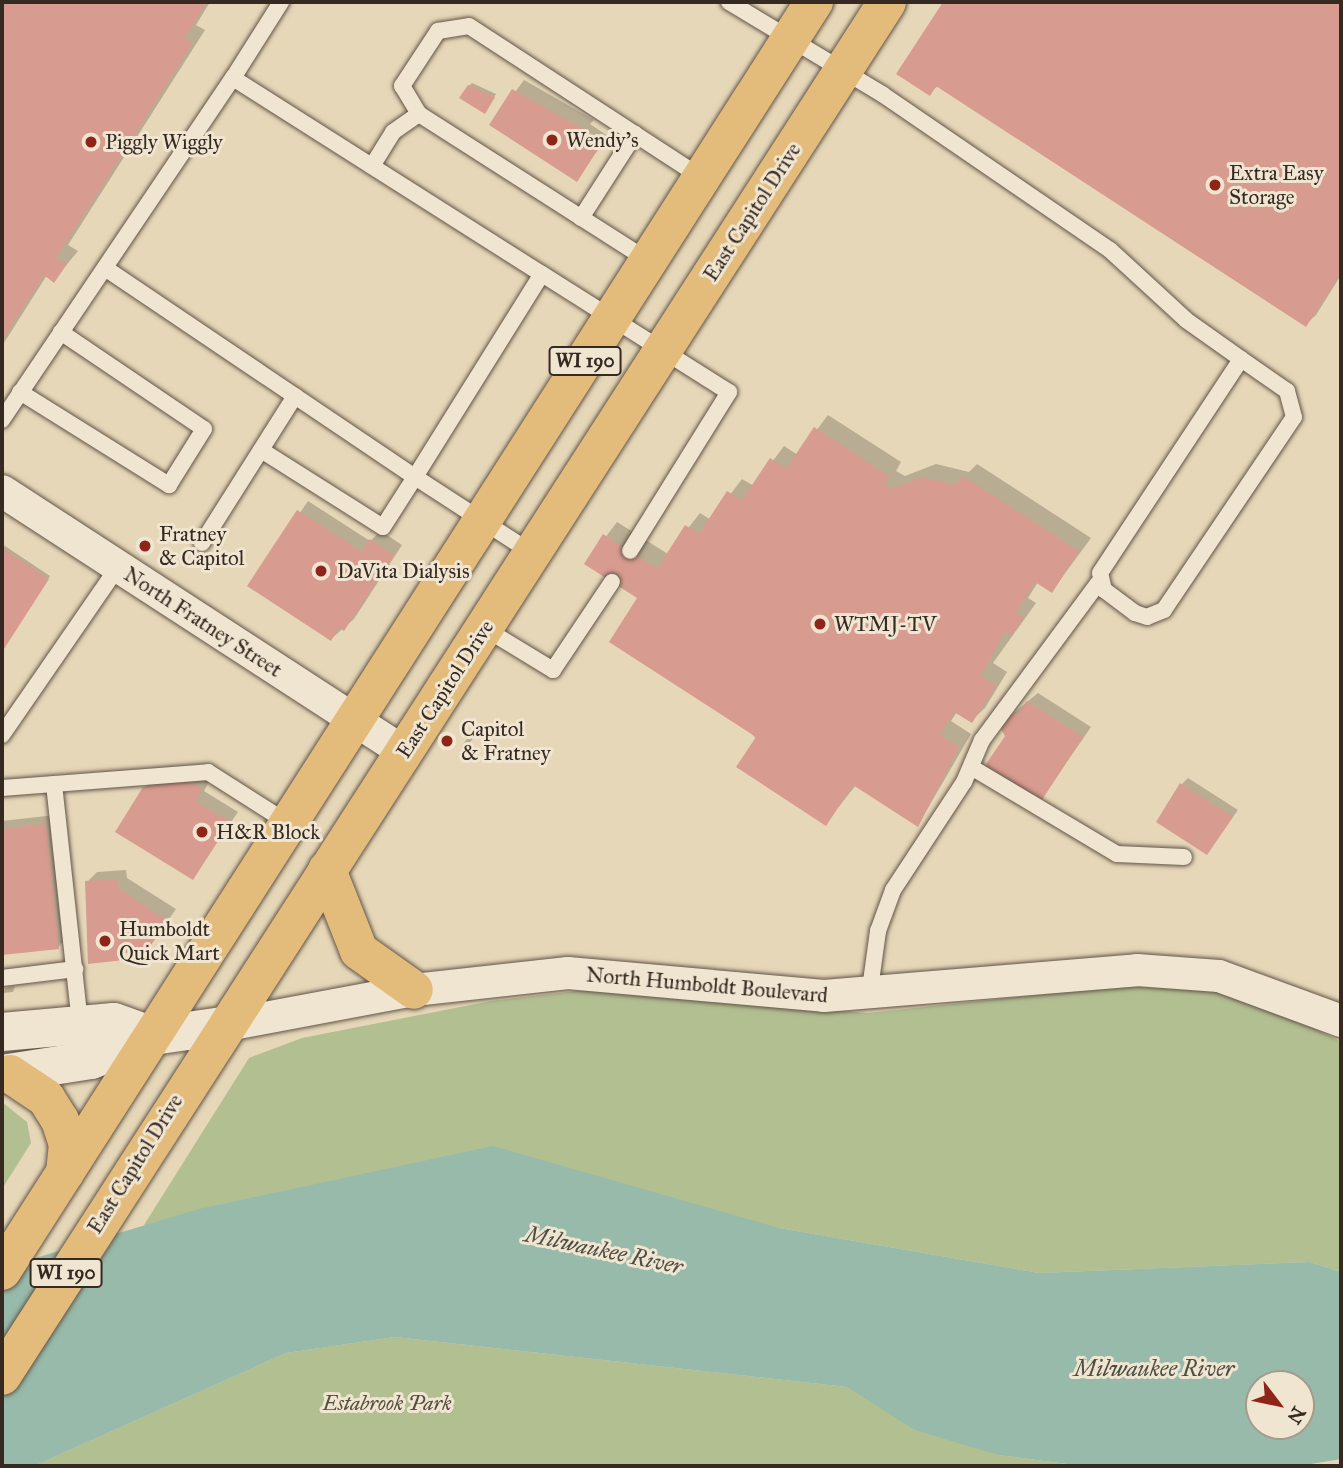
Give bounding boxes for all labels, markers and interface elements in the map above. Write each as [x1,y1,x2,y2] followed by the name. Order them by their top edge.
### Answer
[566,127,639,153] place label: Wendy's
[105,129,223,155] place label: Piggly Wiggly
[544,132,560,148] marker: Wendy's
[83,134,99,150] marker: Piggly Wiggly
[698,138,806,286] street label: East Capitol Drive
[1229,160,1324,210] place label: Extra Easy Storage
[1207,177,1223,193] marker: Extra Easy Storage
[548,346,622,376] road number: WI 190
[159,521,244,571] place label: Fratney & Capitol
[137,538,153,554] marker: Fratney & Capitol
[337,558,470,584] place label: DaVita Dialysis
[119,561,287,683] street label: North Fratney Street
[311,561,331,581] marker: DaVita Dialysis
[834,611,937,637] place label: WTMJ-TV
[391,615,499,763] street label: East Capitol Drive
[812,616,828,632] marker: WTMJ-TV
[461,716,551,766] place label: Capitol & Fratney
[439,733,455,749] marker: Capitol & Fratney
[216,819,320,845] place label: H&R Block
[194,824,210,840] marker: H&R Block
[119,916,220,966] place label: Humboldt Quick Mart
[97,933,113,949] marker: Humboldt Quick Mart
[585,962,829,1008] street label: North Humboldt Boulevard
[82,1090,188,1238] street label: East Capitol Drive
[523,1220,685,1280] water label: Milwaukee River
[29,1258,103,1288] road number: WI 190
[1074,1354,1234,1382] water label: Milwaukee River
[1245,1370,1315,1440] north arrow
[323,1390,451,1416] park label: Estabrook Park
[1283,1402,1311,1428] text: N

